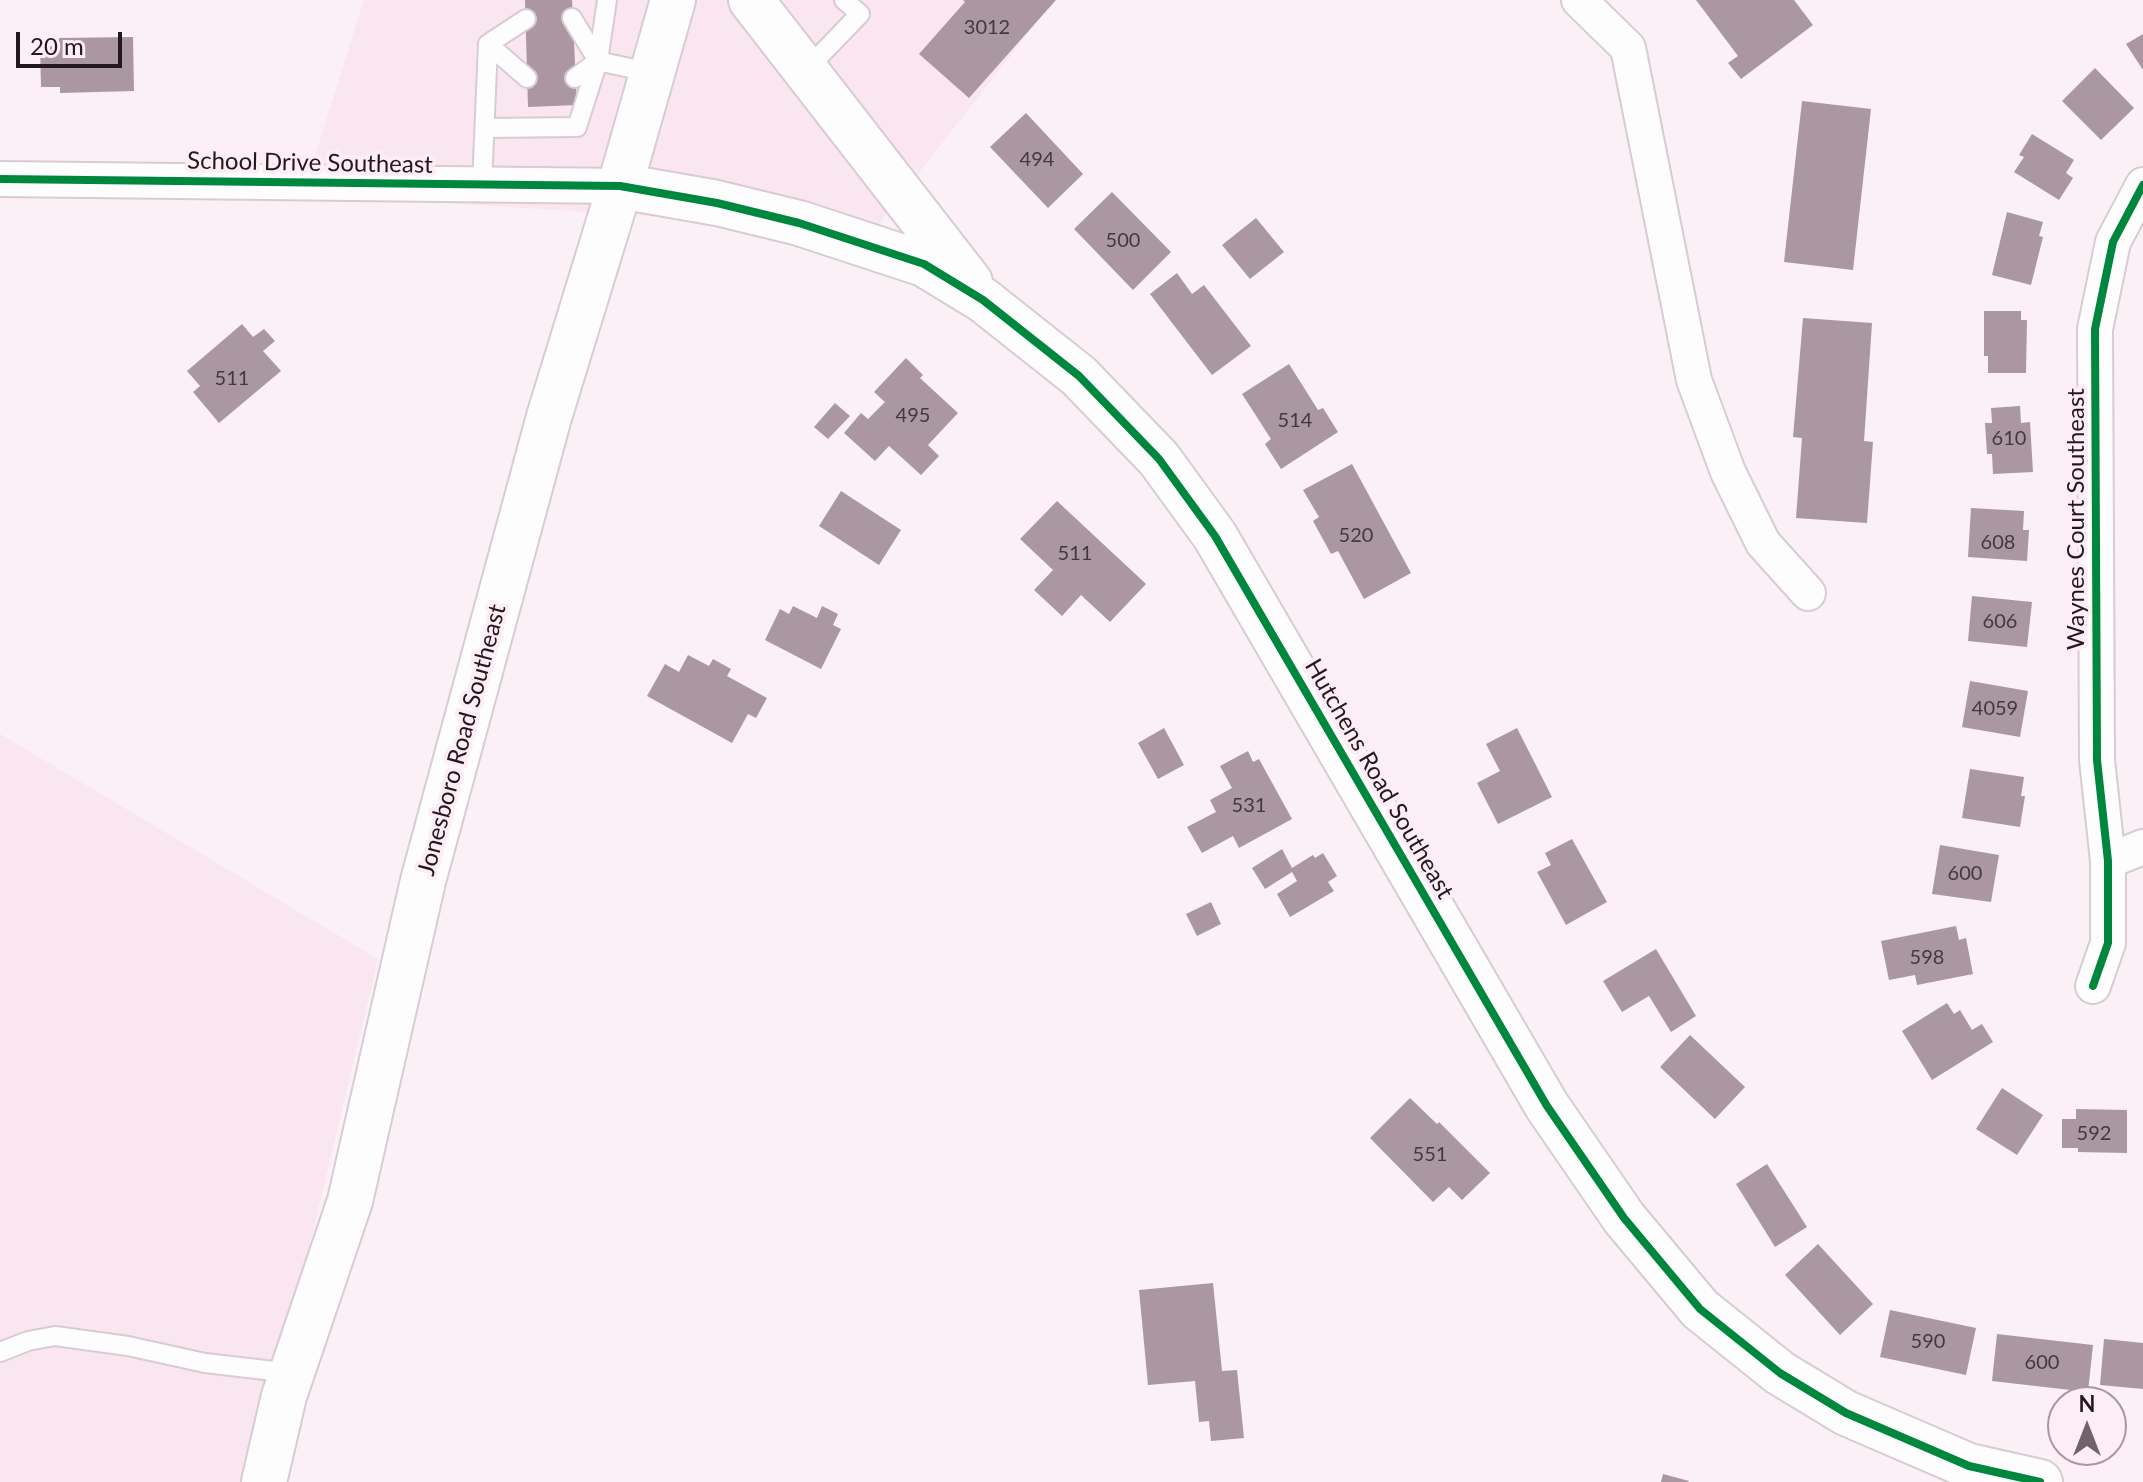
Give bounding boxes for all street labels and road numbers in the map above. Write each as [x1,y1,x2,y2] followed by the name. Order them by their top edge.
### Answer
[187,146,433,180] street label: School Drive Southeast
[2062,388,2090,650] street label: Waynes Court Southeast
[412,601,512,879] street label: Jonesboro Road Southeast
[1298,654,1460,904] street label: Hutchens Road Southeast

